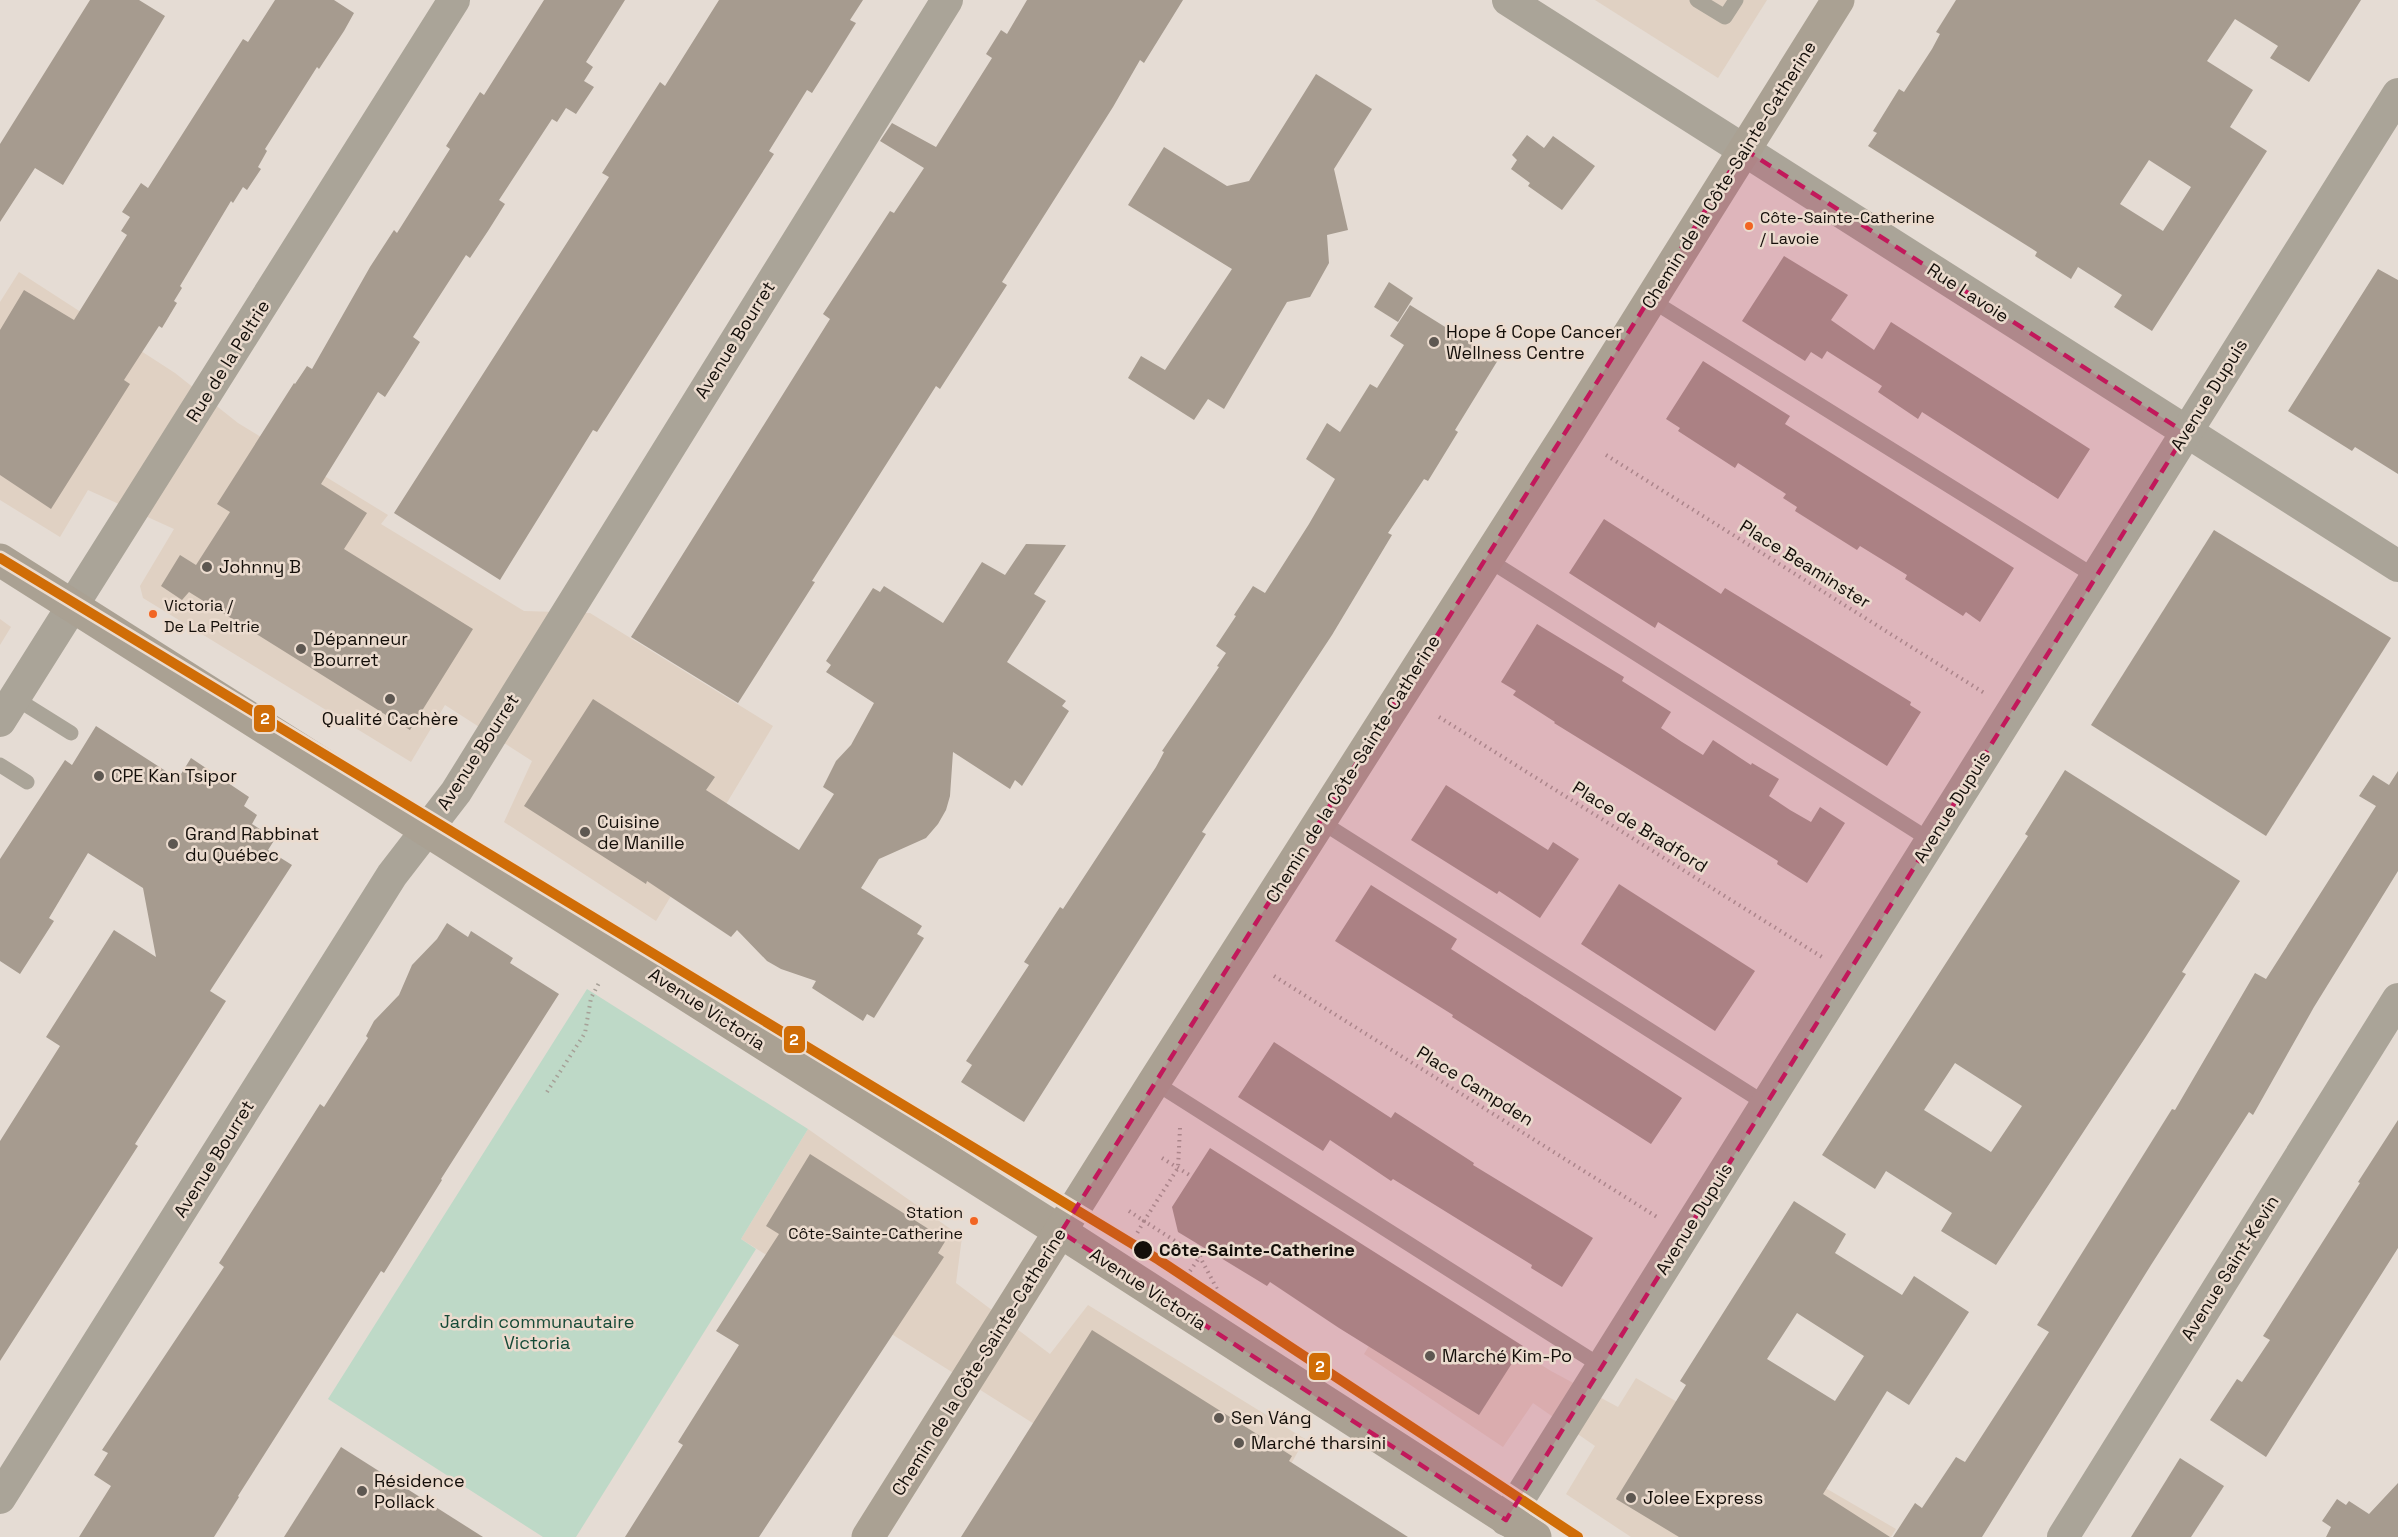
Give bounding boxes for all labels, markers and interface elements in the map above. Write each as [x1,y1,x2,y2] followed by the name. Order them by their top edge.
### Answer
[1636,36,1821,313] street label: Chemin de la Côte-Sainte-Catherine
[1760,207,1935,249] place label: Côte-Sainte-Catherine / Lavoie
[1743,220,1755,232] marker: Côte-Sainte-Catherine / Lavoie
[1923,258,2013,328] street label: Rue Lavoie
[689,277,780,403] street label: Avenue Bourret
[181,295,274,426] street label: Rue de la Peltrie
[1446,320,1622,364] place label: Hope & Cope Cancer Wellness Centre
[1427,335,1441,349] marker: Hope & Cope Cancer Wellness Centre
[2165,335,2252,455] street label: Avenue Dupuis
[1736,514,1875,613] street label: Place Beaminster
[219,555,301,578] place label: Johnny B
[200,560,214,574] marker: Johnny B
[164,595,260,637] place label: Victoria / De La Peltrie
[147,608,159,620] marker: Victoria / De La Peltrie
[313,627,408,671] place label: Dépanneur Bourret
[1260,630,1445,907] street label: Chemin de la Côte-Sainte-Catherine
[294,642,308,656] marker: Dépanneur Bourret
[431,689,524,814] street label: Avenue Bourret
[383,692,397,706] marker: Qualité Cachère
[253,704,276,733] line badge: 2
[322,707,458,730] place label: Qualité Cachère
[260,708,270,729] text: 2
[1908,747,1995,867] street label: Avenue Dupuis
[111,764,237,787] place label: CPE Kan Tsipor
[92,769,106,783] marker: CPE Kan Tsipor
[1568,776,1712,877] street label: Place de Bradford
[597,810,685,854] place label: Cuisine de Manille
[185,822,319,866] place label: Grand Rabbinat du Québec
[578,825,592,839] marker: Cuisine de Manille
[166,837,180,851] marker: Grand Rabbinat du Québec
[645,962,770,1055] street label: Avenue Victoria
[783,1025,806,1054] line badge: 2
[789,1029,799,1050] text: 2
[1413,1040,1538,1131] street label: Place Campden
[168,1096,259,1222] street label: Avenue Bourret
[1650,1159,1737,1279] street label: Avenue Dupuis
[2176,1191,2284,1345] street label: Avenue Saint-Kevin
[788,1202,963,1244] place label: Station Côte-Sainte-Catherine
[968,1215,980,1227] marker: Station Côte-Sainte-Catherine
[886,1223,1071,1500] street label: Chemin de la Côte-Sainte-Catherine
[1159,1238,1355,1261] place label: Côte-Sainte-Catherine
[1132,1239,1154,1261] marker: Côte-Sainte-Catherine
[1086,1242,1211,1335] street label: Avenue Victoria
[440,1310,634,1354] park label: Jardin communautaire Victoria
[1442,1344,1572,1367] place label: Marché Kim-Po
[1423,1349,1437,1363] marker: Marché Kim-Po
[1308,1352,1331,1381] line badge: 2
[1315,1356,1325,1377] text: 2
[1231,1406,1312,1429] place label: Sen Váng
[1212,1411,1226,1425] marker: Sen Váng
[1251,1431,1386,1454] place label: Marché tharsini
[1232,1436,1246,1450] marker: Marché tharsini
[374,1469,465,1513] place label: Résidence Pollack
[355,1484,369,1498] marker: Résidence Pollack
[1643,1486,1763,1509] place label: Jolee Express
[1624,1491,1638,1505] marker: Jolee Express

